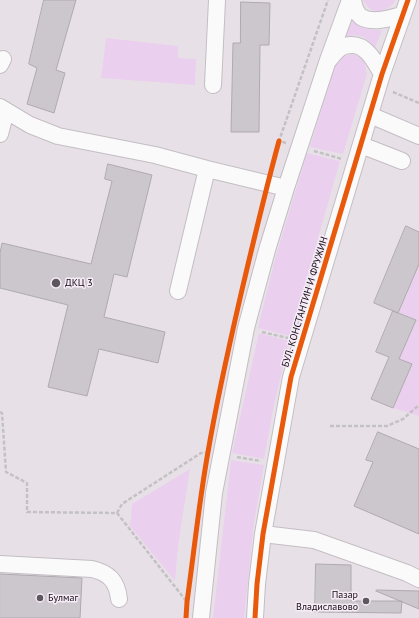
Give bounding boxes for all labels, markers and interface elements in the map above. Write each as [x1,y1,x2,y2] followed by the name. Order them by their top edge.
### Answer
[279,235,331,369] street label: БУЛ. КОНСТАНТИН И ФРУЖИН
[50,277,62,289] marker: ДКЦ 3
[65,277,93,289] place label: ДКЦ 3
[296,589,358,612] place label: Пазар Владиславово
[48,592,78,604] place label: Булмаг
[35,593,45,603] marker: Булмаг
[361,596,371,606] marker: Пазар Владиславово

